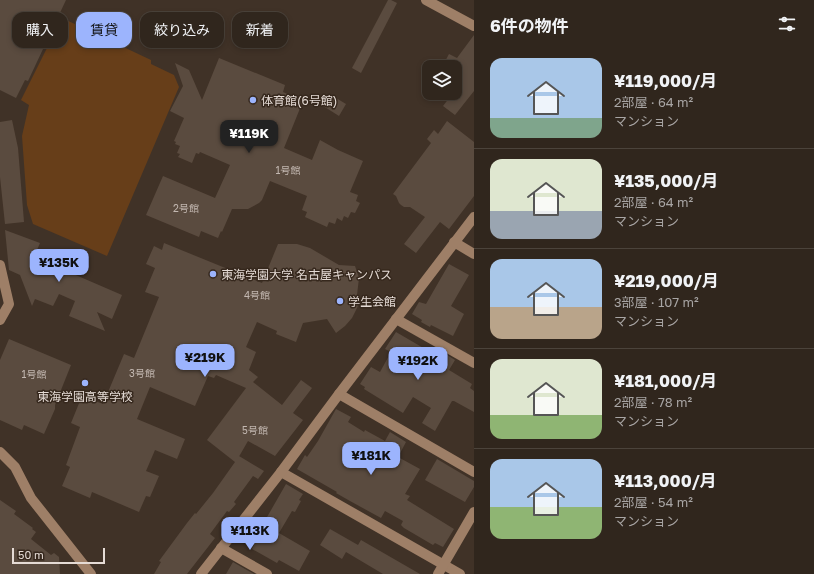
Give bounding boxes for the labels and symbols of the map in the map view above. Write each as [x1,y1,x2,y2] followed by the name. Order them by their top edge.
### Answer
[261,93,337,108] place label: 体育館(6号館)
[248,95,258,105] marker: 体育館(6号館)
[221,120,277,154] pin: ¥119K
[276,164,300,176] house number: 1号館
[173,202,199,214] house number: 2号館
[31,249,87,283] pin: ¥135K
[221,267,392,282] place label: 東海学園大学 名古屋キャンパス
[208,269,218,279] marker: 東海学園大学 名古屋キャンパス
[244,289,270,301] house number: 4号館
[348,294,396,309] place label: 学生会館
[335,296,345,306] marker: 学生会館
[177,344,233,378] pin: ¥219K
[390,347,446,381] pin: ¥192K
[129,367,155,379] house number: 3号館
[22,368,46,380] house number: 1号館
[80,378,90,388] marker: 東海学園高等学校
[37,389,133,404] place label: 東海学園高等学校
[242,424,268,436] house number: 5号館
[343,442,399,476] pin: ¥181K
[222,517,278,551] pin: ¥113K
[12,546,105,565] scale bar

